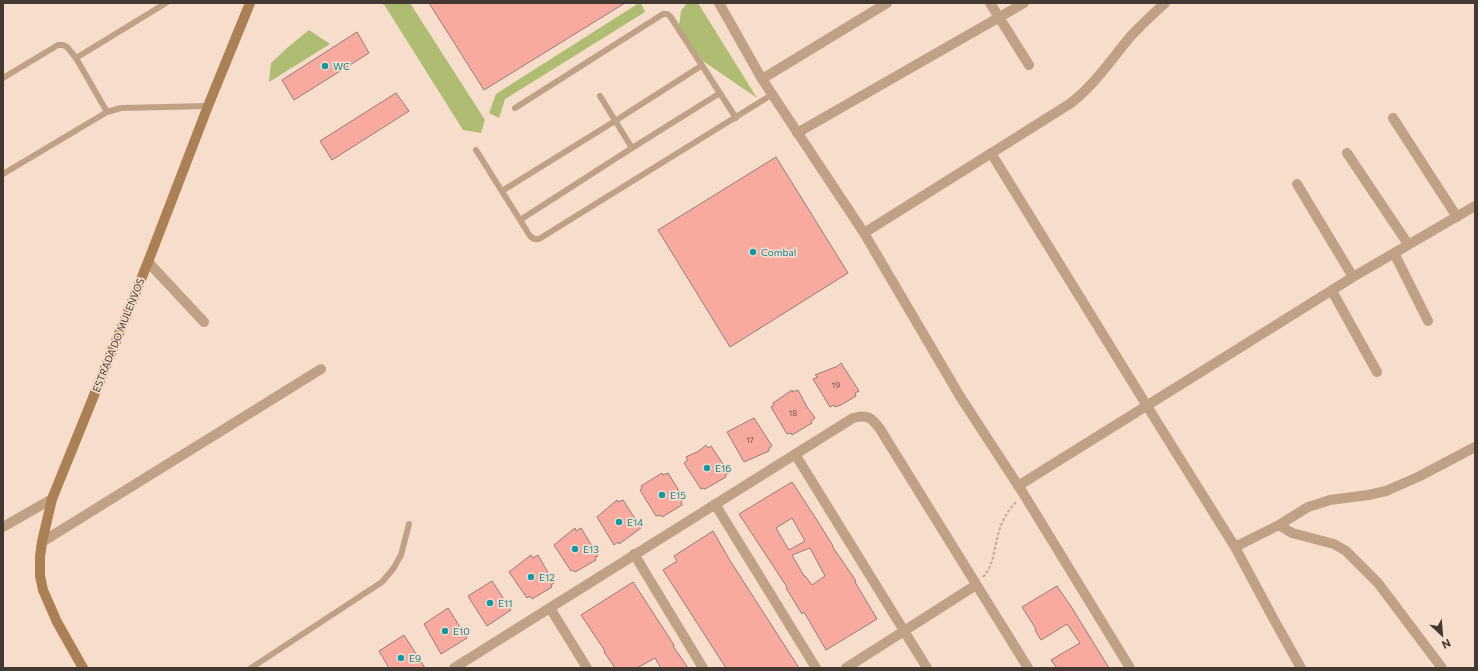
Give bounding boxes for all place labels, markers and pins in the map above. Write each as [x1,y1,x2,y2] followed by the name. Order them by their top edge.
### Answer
[333,60,350,72] place label: WC
[320,61,330,71] marker: WC
[761,246,796,258] place label: Combal
[748,247,758,257] marker: Combal
[715,462,731,474] place label: E16
[702,463,712,473] marker: E16
[670,489,686,501] place label: E15
[657,490,667,500] marker: E15
[627,516,643,528] place label: E14
[614,517,624,527] marker: E14
[583,543,599,555] place label: E13
[570,544,580,554] marker: E13
[539,571,555,583] place label: E12
[526,572,536,582] marker: E12
[498,597,513,609] place label: E11
[485,598,495,608] marker: E11
[453,625,470,637] place label: E10
[440,626,450,636] marker: E10
[409,652,421,664] place label: E9
[396,653,406,663] marker: E9

